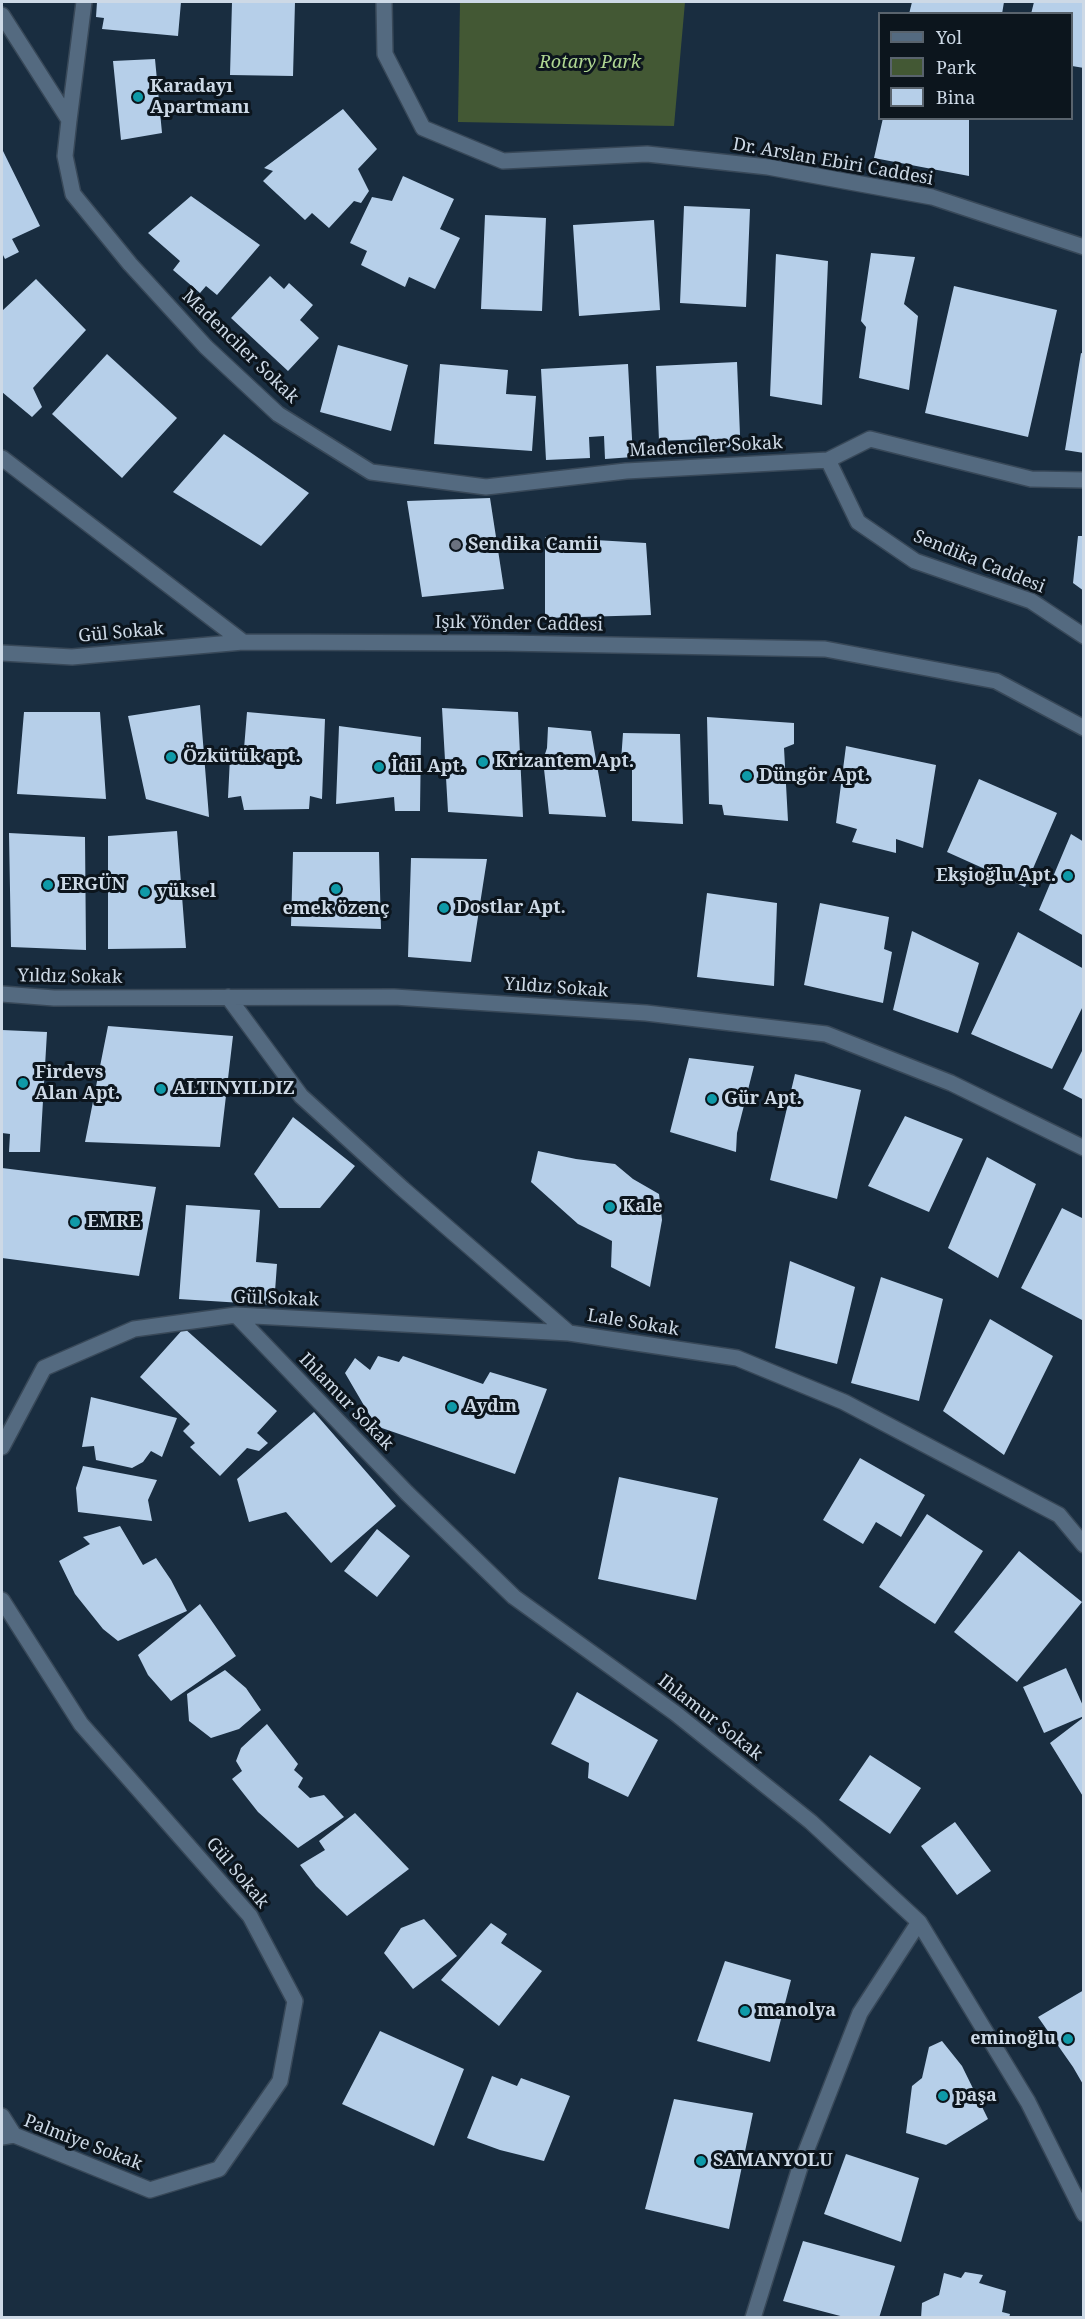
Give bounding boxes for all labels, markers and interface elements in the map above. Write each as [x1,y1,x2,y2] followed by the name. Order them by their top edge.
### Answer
[878,12,1073,120] legend
[936,25,962,49] text: Yol
[539,52,641,74] park label: Rotary Park
[936,55,976,79] text: Park
[150,76,250,118] place label: Karadayı Apartmanı
[936,85,975,109] text: Bina
[131,90,145,104] marker: Karadayı Apartmanı
[731,134,935,190] street label: Dr. Arslan Ebiri Caddesi
[177,286,303,408] street label: Madenciler Sokak
[629,432,783,462] street label: Madenciler Sokak
[910,526,1048,598] street label: Sendika Caddesi
[468,534,599,556] place label: Sendika Camii
[449,538,463,552] marker: Sendika Camii
[435,612,603,636] street label: Işık Yönder Caddesi
[77,618,165,648] street label: Gül Sokak
[183,746,301,768] place label: Özkütük apt.
[164,750,178,764] marker: Özkütük apt.
[495,751,634,773] place label: Krizantem Apt.
[476,755,490,769] marker: Krizantem Apt.
[391,756,465,778] place label: İdil Apt.
[372,760,386,774] marker: İdil Apt.
[759,765,870,787] place label: Düngör Apt.
[740,769,754,783] marker: Düngör Apt.
[936,865,1056,887] place label: Ekşioğlu Apt.
[1061,869,1075,883] marker: Ekşioğlu Apt.
[60,874,126,896] place label: ERGÜN
[41,878,55,892] marker: ERGÜN
[157,881,216,903] place label: yüksel
[329,882,343,896] marker: emek özenç
[138,885,152,899] marker: yüksel
[456,897,566,919] place label: Dostlar Apt.
[283,898,389,920] place label: emek özenç
[437,901,451,915] marker: Dostlar Apt.
[17,965,123,989] street label: Yıldız Sokak
[503,974,609,1002] street label: Yıldız Sokak
[35,1062,120,1104] place label: Firdevs Alan Apt.
[16,1076,30,1090] marker: Firdevs Alan Apt.
[173,1078,295,1100] place label: ALTINYILDIZ
[154,1082,168,1096] marker: ALTINYILDIZ
[724,1088,802,1110] place label: Gür Apt.
[705,1092,719,1106] marker: Gür Apt.
[622,1196,663,1218] place label: Kale
[603,1200,617,1214] marker: Kale
[87,1211,140,1233] place label: EMRE
[68,1215,82,1229] marker: EMRE
[233,1287,319,1311] street label: Gül Sokak
[586,1305,680,1341] street label: Lale Sokak
[294,1349,398,1455] street label: Ihlamur Sokak
[464,1396,517,1418] place label: Aydın
[445,1400,459,1414] marker: Aydın
[653,1670,767,1766] street label: Ihlamur Sokak
[201,1833,273,1913] street label: Gül Sokak
[757,2000,836,2022] place label: manolya
[738,2004,752,2018] marker: manolya
[970,2028,1056,2050] place label: eminoğlu
[1061,2032,1075,2046] marker: eminoğlu
[955,2085,997,2107] place label: paşa
[936,2089,950,2103] marker: paşa
[21,2110,145,2176] street label: Palmiye Sokak
[713,2150,833,2172] place label: SAMANYOLU
[694,2154,708,2168] marker: SAMANYOLU

